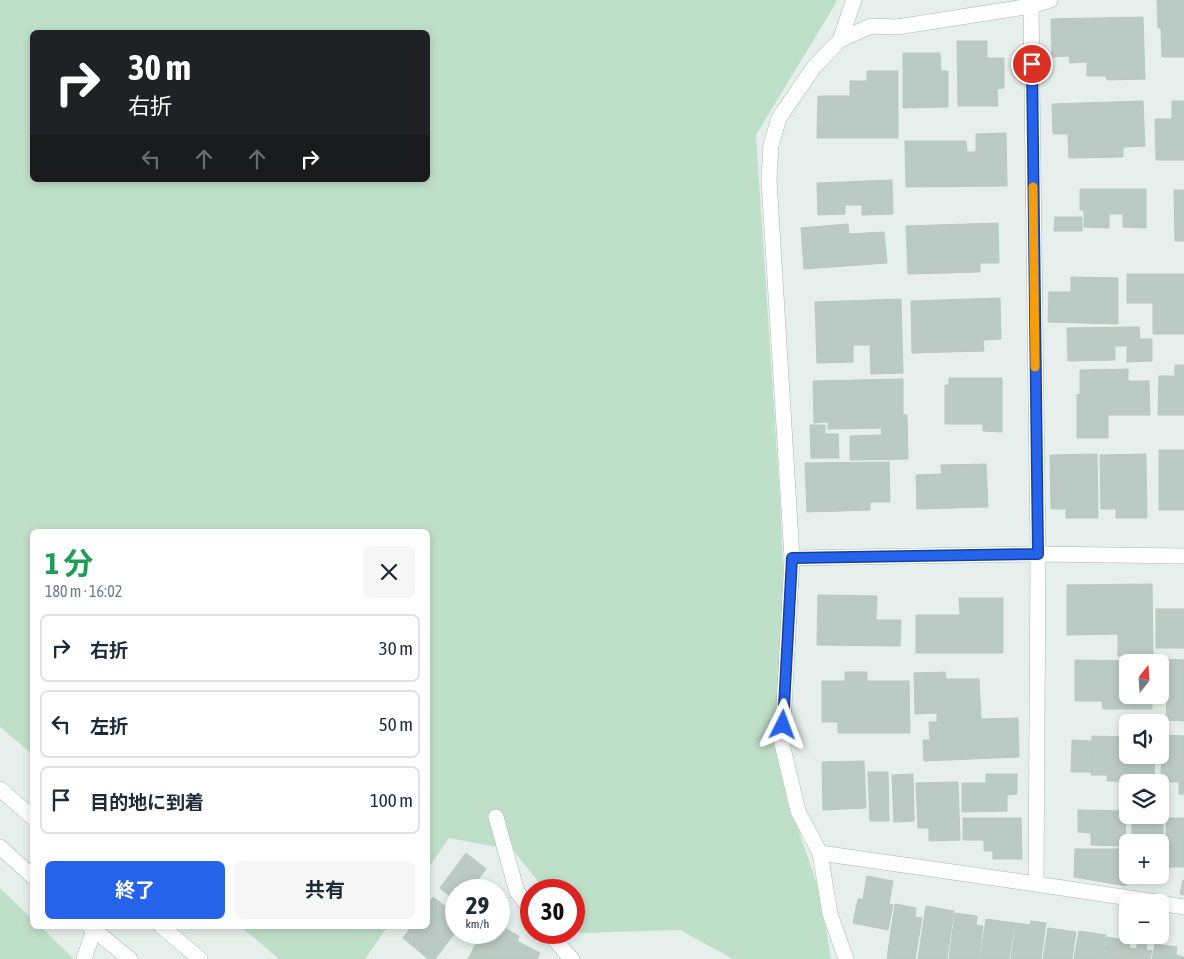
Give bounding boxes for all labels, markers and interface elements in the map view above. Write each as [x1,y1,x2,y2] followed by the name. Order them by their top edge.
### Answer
[1011,43,1053,85] pin
[128,47,191,87] text: 30 m
[45,50,110,115] icon: right
[1018,50,1046,78] icon: arrive
[128,93,172,119] text: 右折
[137,145,165,173] icon: left
[190,145,218,173] icon: ahead
[243,145,271,173] icon: ahead
[296,145,324,173] icon: right
[45,546,93,580] text: 1 分
[363,546,415,598] button: close
[45,582,122,600] text: 180 m · 16:02
[47,634,75,662] icon: right
[379,637,413,659] text: 30 m
[90,639,128,661] text: 右折
[1119,654,1169,704] north arrow
[1119,654,1169,944] map controls
[756,698,808,750] position arrow
[47,710,75,738] icon: left
[379,713,413,735] text: 50 m
[1119,714,1169,764] button: sound
[90,715,128,737] text: 左折
[1119,774,1169,824] button: layers
[47,786,75,814] icon: arrive
[370,789,413,811] text: 100 m
[90,791,204,813] text: 目的地に到着
[1119,834,1169,884] button: +
[45,861,225,919] button: 終了
[235,861,415,919] button: 共有
[520,879,585,944] speed limit sign: 30
[466,891,489,919] text: 29
[1119,894,1169,944] button: −
[466,917,489,931] text: km/h

